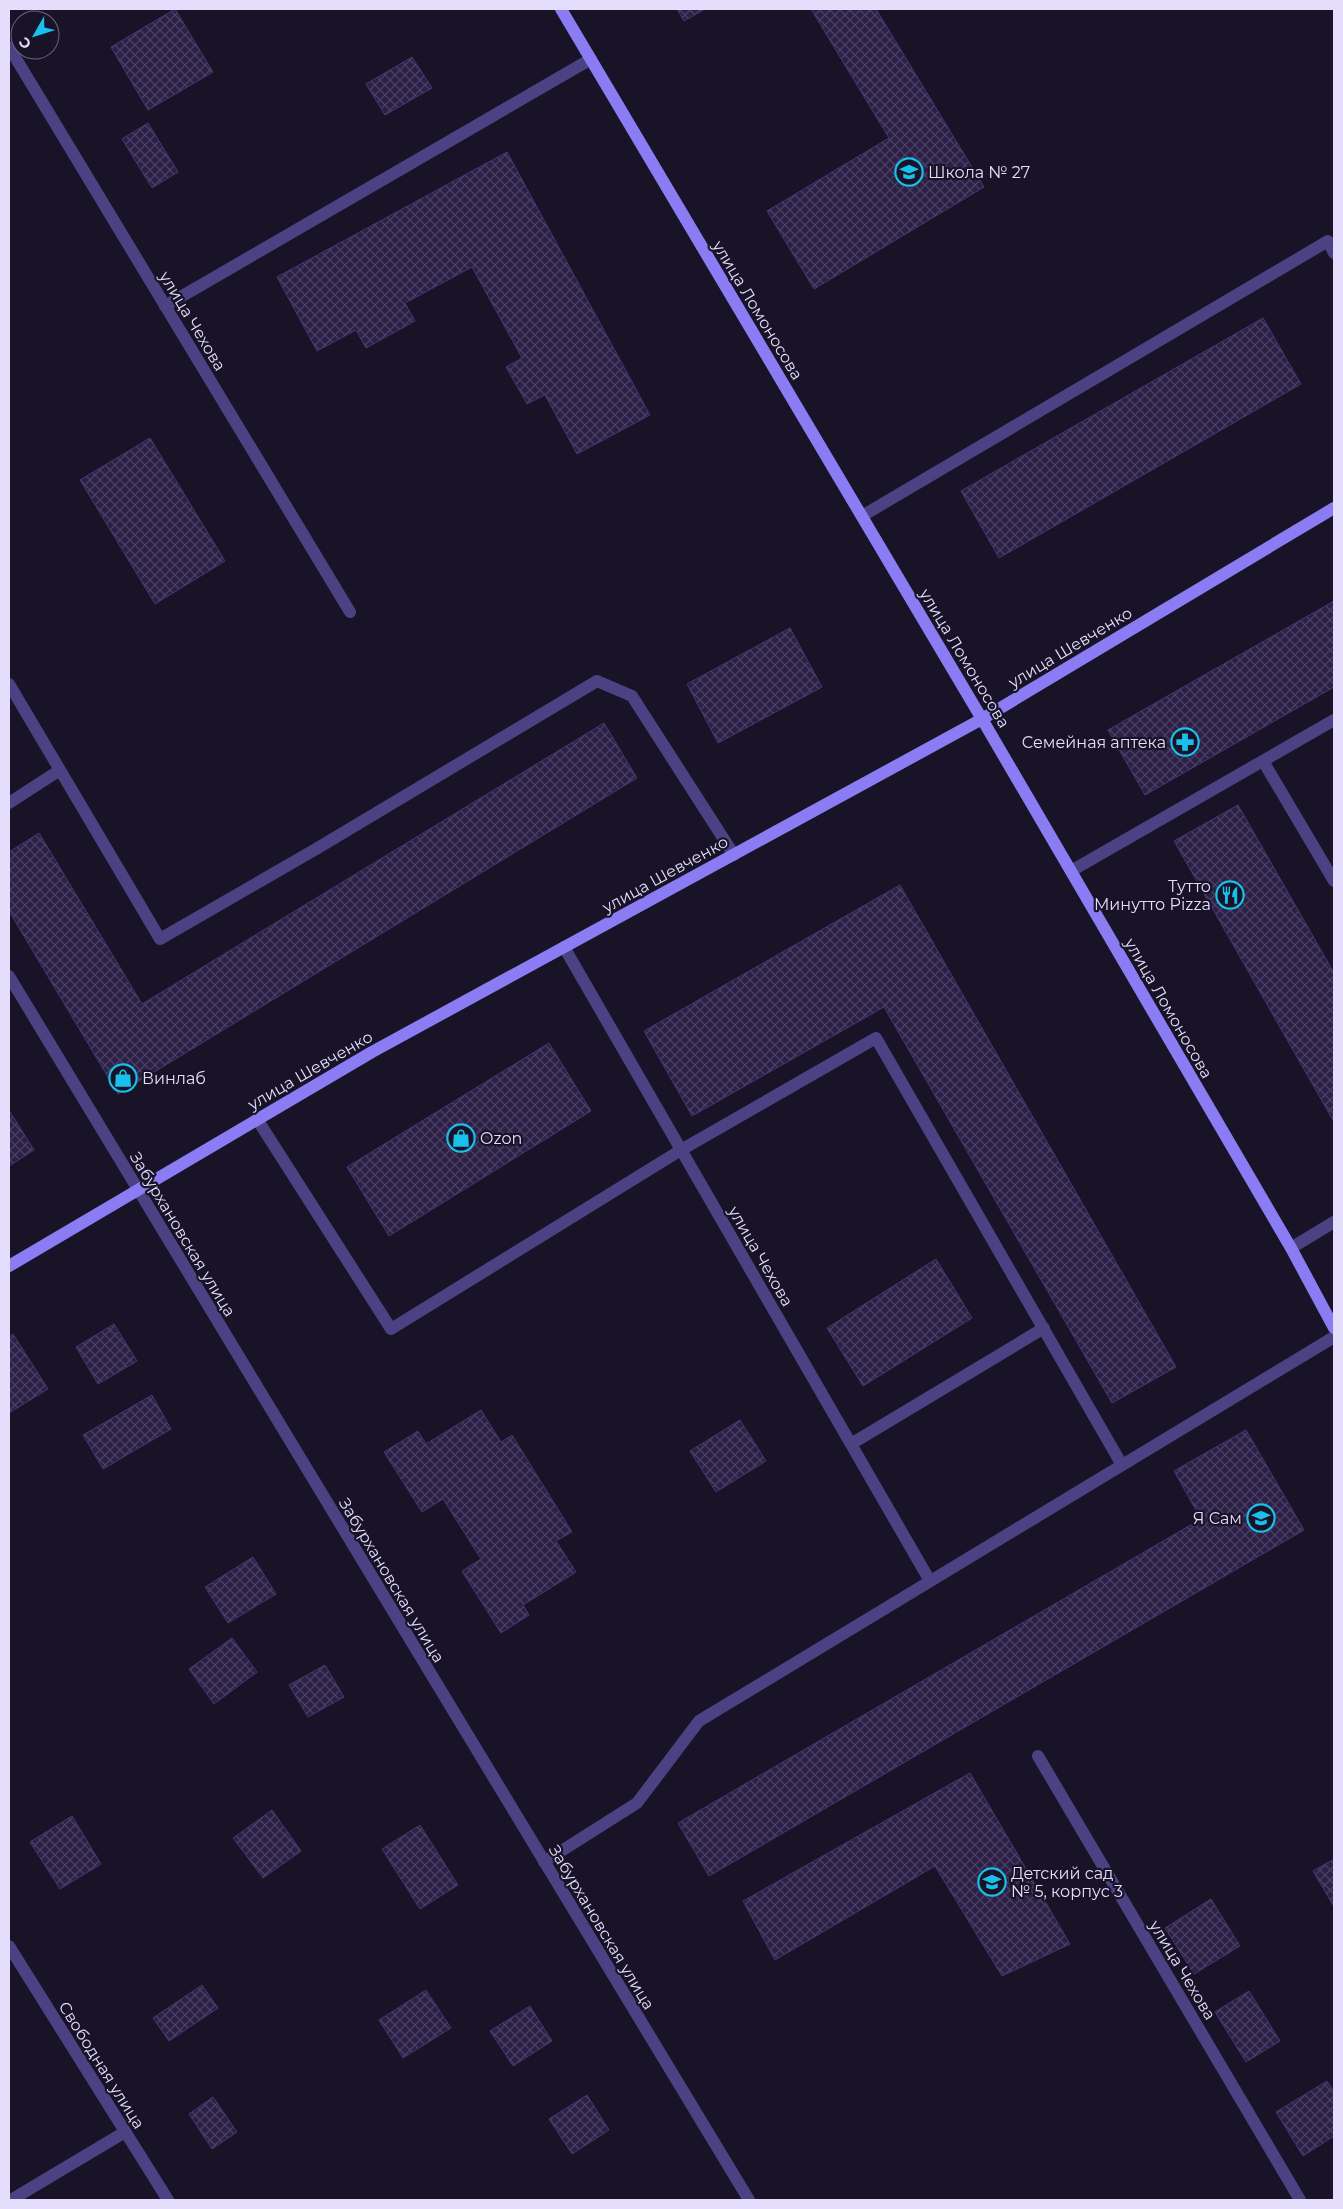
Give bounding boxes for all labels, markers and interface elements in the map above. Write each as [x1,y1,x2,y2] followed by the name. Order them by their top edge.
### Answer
[10,10,60,60] north arrow
[15,34,35,53] text: С
[894,157,924,187] school or university icon: Школа № 27
[928,163,1030,182] place label: Школа № 27
[708,236,807,383] street label: улица Ломоносова
[155,267,230,374] street label: улица Чехова
[915,584,1014,731] street label: улица Ломоносова
[1004,603,1135,692] street label: улица Шевченко
[1170,727,1200,757] pharmacy icon: Семейная аптека
[1022,733,1166,752] place label: Семейная аптека
[598,832,731,917] street label: улица Шевченко
[1094,877,1211,914] place label: Тутто Минутто Pizza
[1215,880,1245,910] restaurant icon: Тутто Минутто Pizza
[1120,934,1216,1082] street label: улица Ломоносова
[244,1027,376,1114] street label: улица Шевченко
[108,1063,138,1093] shop icon: Винлаб
[142,1069,206,1088] place label: Винлаб
[446,1123,476,1153] shop icon: Ozon
[480,1129,522,1148] place label: Ozon
[126,1148,239,1320] street label: Забурхановская улица
[724,1202,797,1310] street label: улица Чехова
[335,1494,448,1666] street label: Забурхановская улица
[1246,1503,1276,1533] school or university icon: Я Сам
[1193,1509,1242,1528] place label: Я Сам
[545,1841,658,2013] street label: Забурхановская улица
[1011,1864,1123,1901] place label: Детский сад № 5, корпус 3
[977,1867,1007,1897] school or university icon: Детский сад № 5, корпус 3
[1145,1916,1220,2023] street label: улица Чехова
[55,1998,148,2132] street label: Свободная улица

